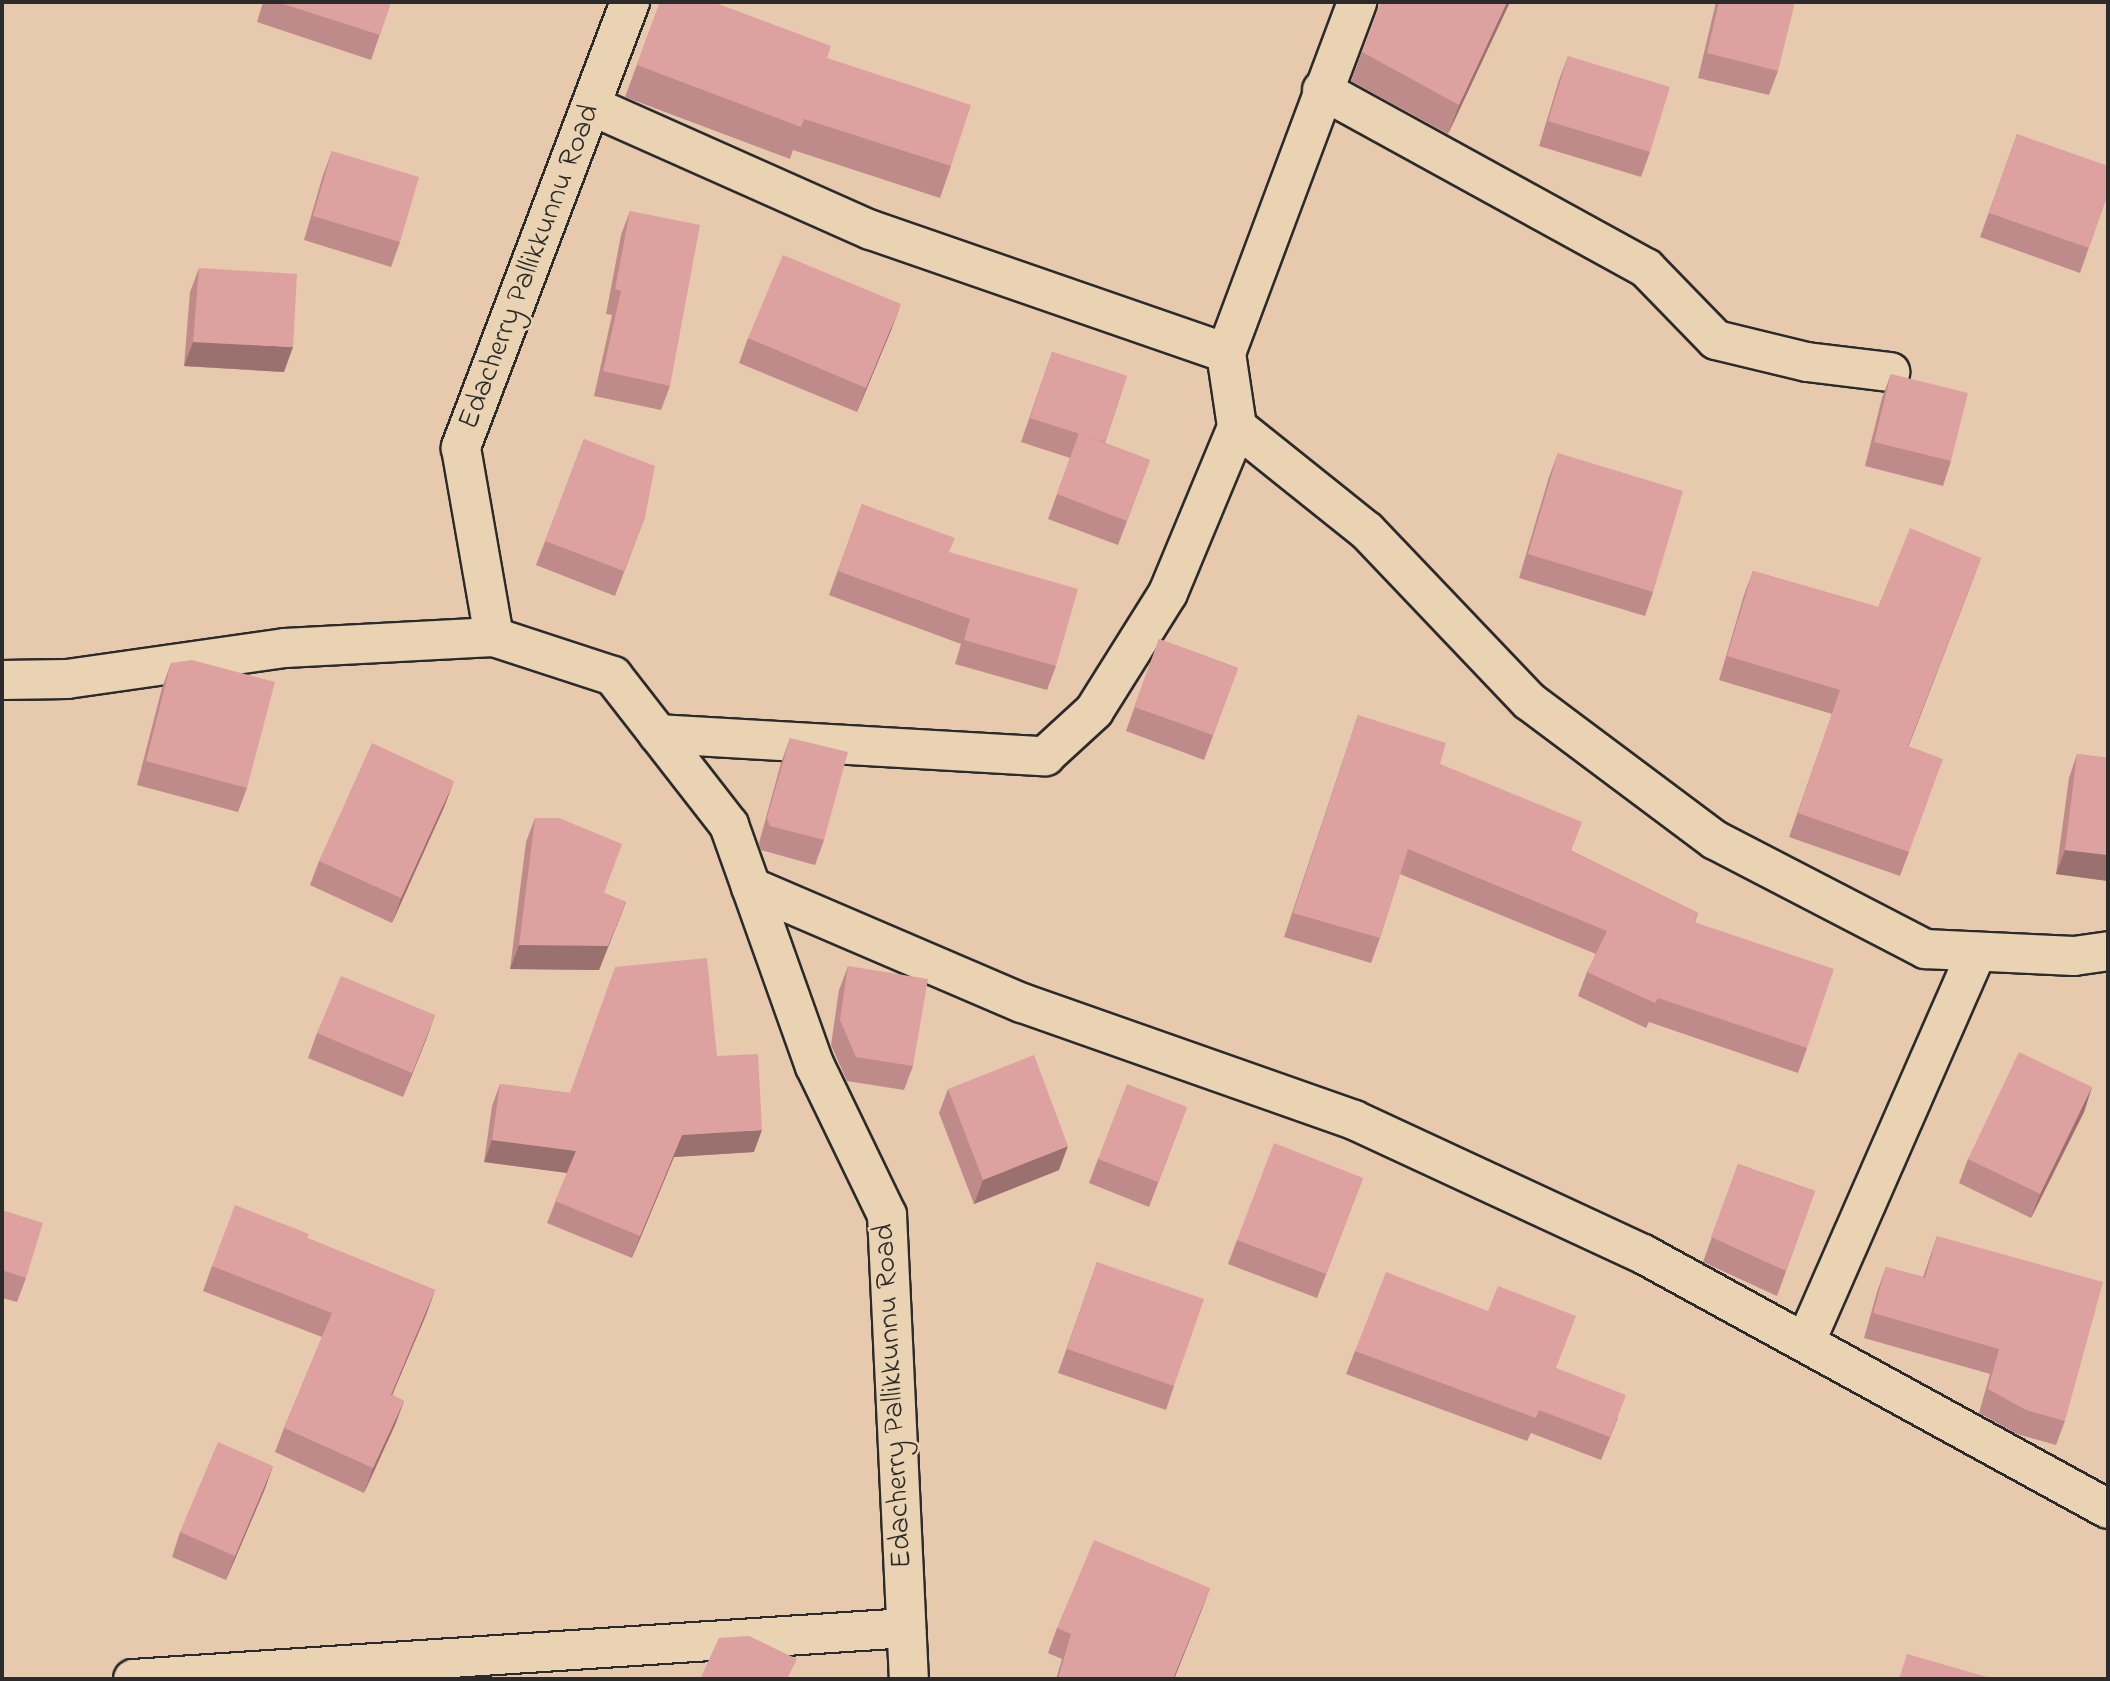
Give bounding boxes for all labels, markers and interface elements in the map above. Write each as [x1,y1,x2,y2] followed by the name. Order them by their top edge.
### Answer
[451,99,609,435] street label: Edacherry Pallikkunnu Road
[867,1223,921,1569] street label: Edacherry Pallikkunnu Road

